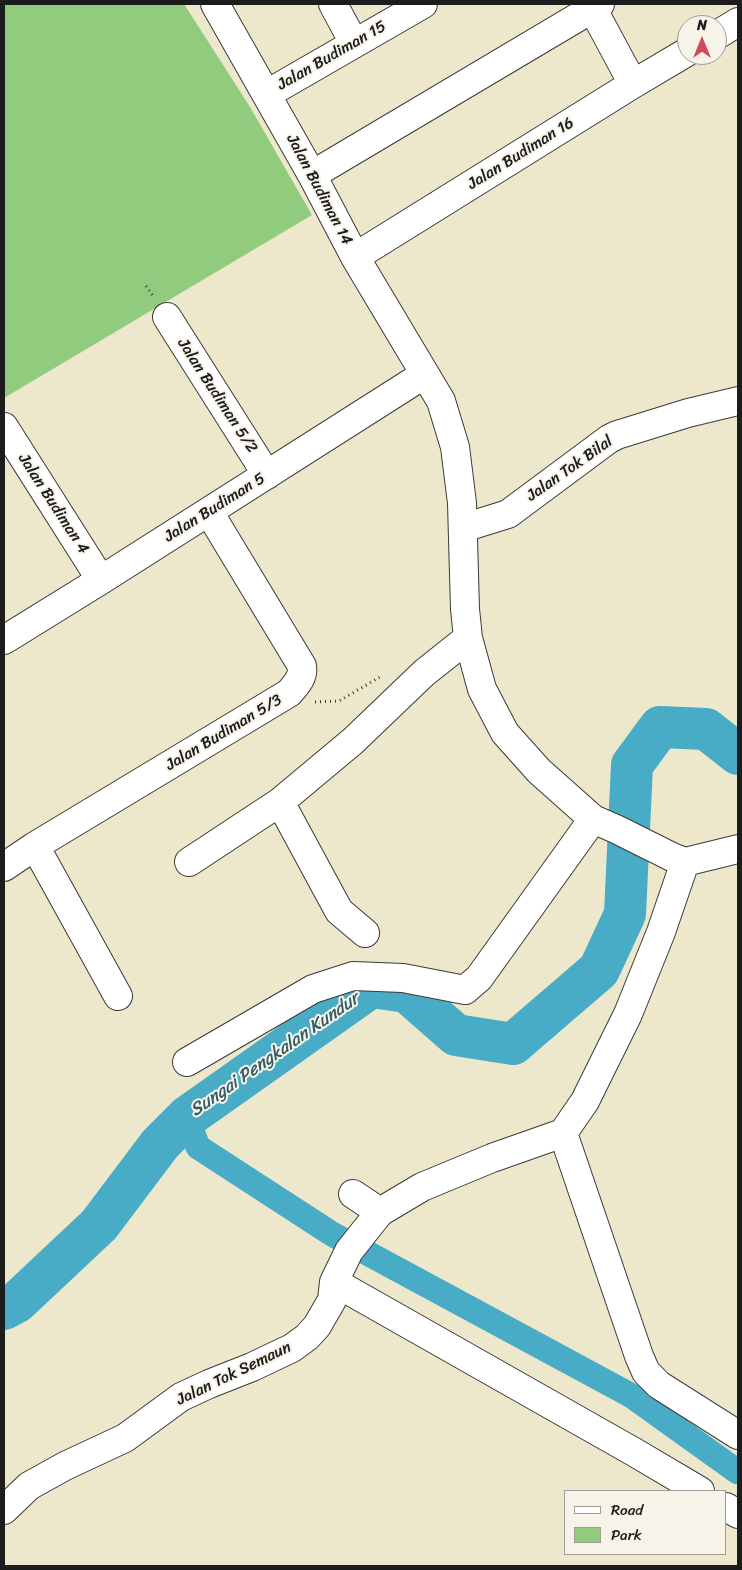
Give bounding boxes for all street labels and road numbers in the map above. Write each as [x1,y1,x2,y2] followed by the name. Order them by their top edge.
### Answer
[274,17,390,95] street label: Jalan Budiman 15
[464,114,578,194] street label: Jalan Budiman 16
[282,131,356,249] street label: Jalan Budiman 14
[173,335,261,457] street label: Jalan Budiman 5/2
[523,432,617,506] street label: Jalan Tok Bilal
[13,450,93,558] street label: Jalan Budiman 4
[161,469,269,547] street label: Jalan Budiman 5
[162,691,286,775] street label: Jalan Budiman 5/3
[174,1338,294,1410] street label: Jalan Tok Semaun

